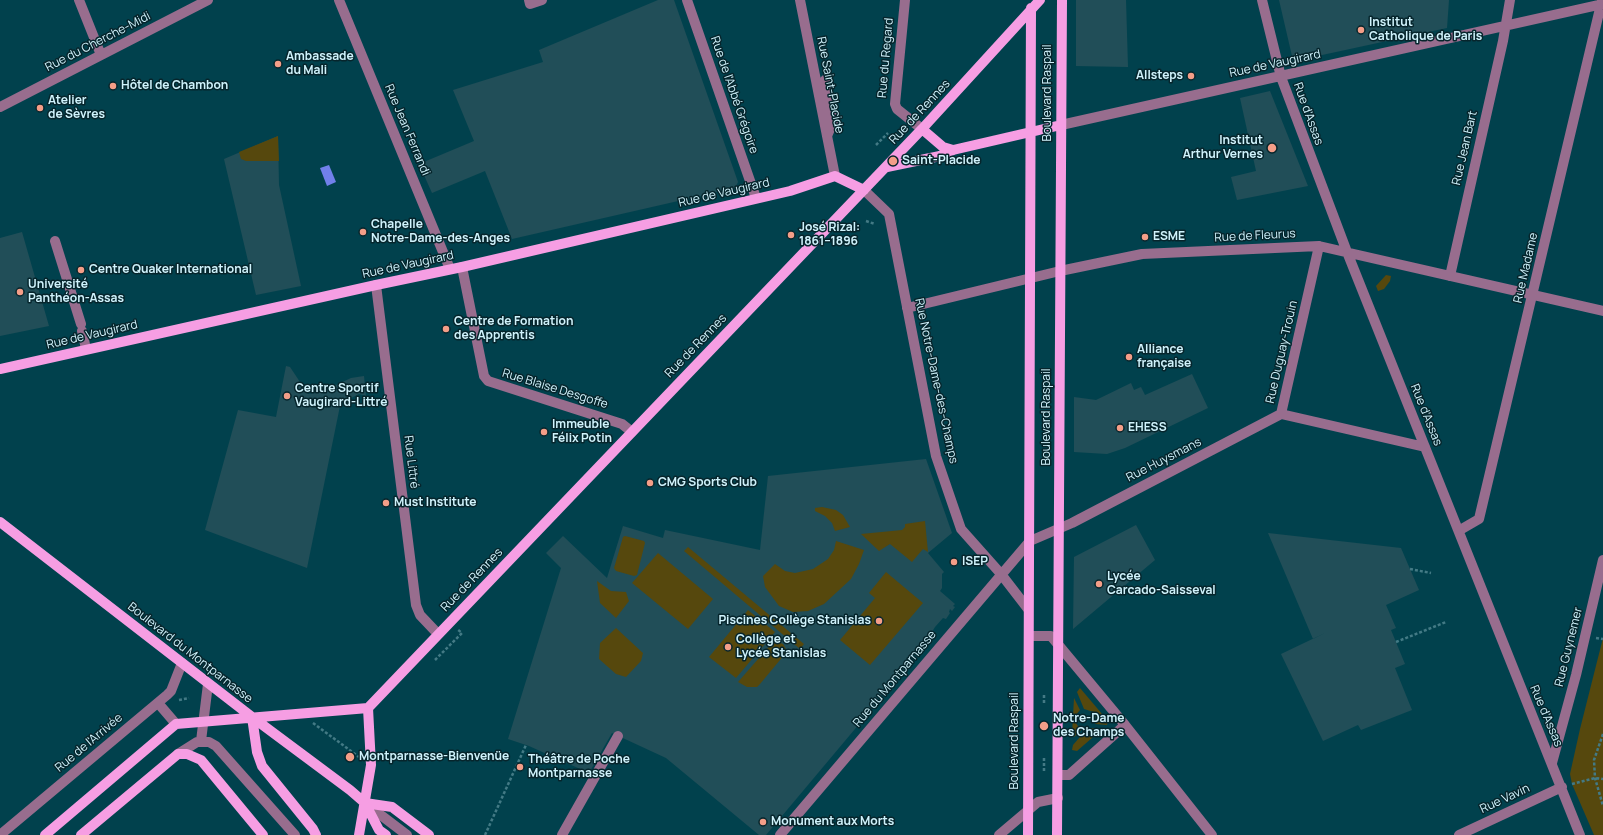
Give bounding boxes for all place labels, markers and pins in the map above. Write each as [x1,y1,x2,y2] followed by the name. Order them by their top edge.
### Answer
[1369,16,1482,44] place label: Institut Catholique de Paris
[1356,25,1366,35] marker: Institut Catholique de Paris
[286,50,354,78] place label: Ambassade du Mali
[273,59,283,69] marker: Ambassade du Mali
[1136,69,1183,83] place label: Allsteps
[1186,71,1196,81] marker: Allsteps
[121,79,228,93] place label: Hôtel de Chambon
[108,81,118,91] marker: Hôtel de Chambon
[48,94,105,122] place label: Atelier de Sèvres
[35,103,45,113] marker: Atelier de Sèvres
[1183,134,1263,162] place label: Institut Arthur Vernes
[1266,142,1278,154] marker: Institut Arthur Vernes
[902,154,981,168] place label: Saint-Placide
[887,155,899,167] marker: Saint-Placide
[371,218,510,246] place label: Chapelle Notre-Dame-des-Anges
[799,221,860,249] place label: José Rizal: 1861–1896
[358,227,368,237] marker: Chapelle Notre-Dame-des-Anges
[786,230,796,240] marker: José Rizal: 1861–1896
[1153,230,1185,244] place label: ESME
[1140,232,1150,242] marker: ESME
[89,263,252,277] place label: Centre Quaker International
[76,265,86,275] marker: Centre Quaker International
[28,278,124,306] place label: Université Panthéon-Assas
[15,287,25,297] marker: Université Panthéon-Assas
[454,315,573,343] place label: Centre de Formation des Apprentis
[441,324,451,334] marker: Centre de Formation des Apprentis
[1137,343,1191,371] place label: Alliance française
[1124,352,1134,362] marker: Alliance française
[295,382,387,410] place label: Centre Sportif Vaugirard-Littré
[282,391,292,401] marker: Centre Sportif Vaugirard-Littré
[552,418,612,446] place label: Immeuble Félix Potin
[1128,421,1167,435] place label: EHESS
[1115,423,1125,433] marker: EHESS
[539,427,549,437] marker: Immeuble Félix Potin
[658,476,757,490] place label: CMG Sports Club
[645,478,655,488] marker: CMG Sports Club
[394,496,477,510] place label: Must Institute
[381,498,391,508] marker: Must Institute
[962,555,988,569] place label: ISEP
[949,557,959,567] marker: ISEP
[1107,570,1216,598] place label: Lycée Carcado-Saisseval
[1094,579,1104,589] marker: Lycée Carcado-Saisseval
[718,614,871,628] place label: Piscines Collège Stanislas
[874,616,884,626] marker: Piscines Collège Stanislas
[736,633,826,661] place label: Collège et Lycée Stanislas
[723,642,733,652] marker: Collège et Lycée Stanislas
[1053,712,1124,740] place label: Notre-Dame des Champs
[1038,720,1050,732] marker: Notre-Dame des Champs
[359,750,509,764] place label: Montparnasse-Bienvenüe
[344,751,356,763] marker: Montparnasse-Bienvenüe
[528,753,630,781] place label: Théâtre de Poche Montparnasse
[515,762,525,772] marker: Théâtre de Poche Montparnasse
[771,815,894,829] place label: Monument aux Morts
[758,817,768,827] marker: Monument aux Morts

